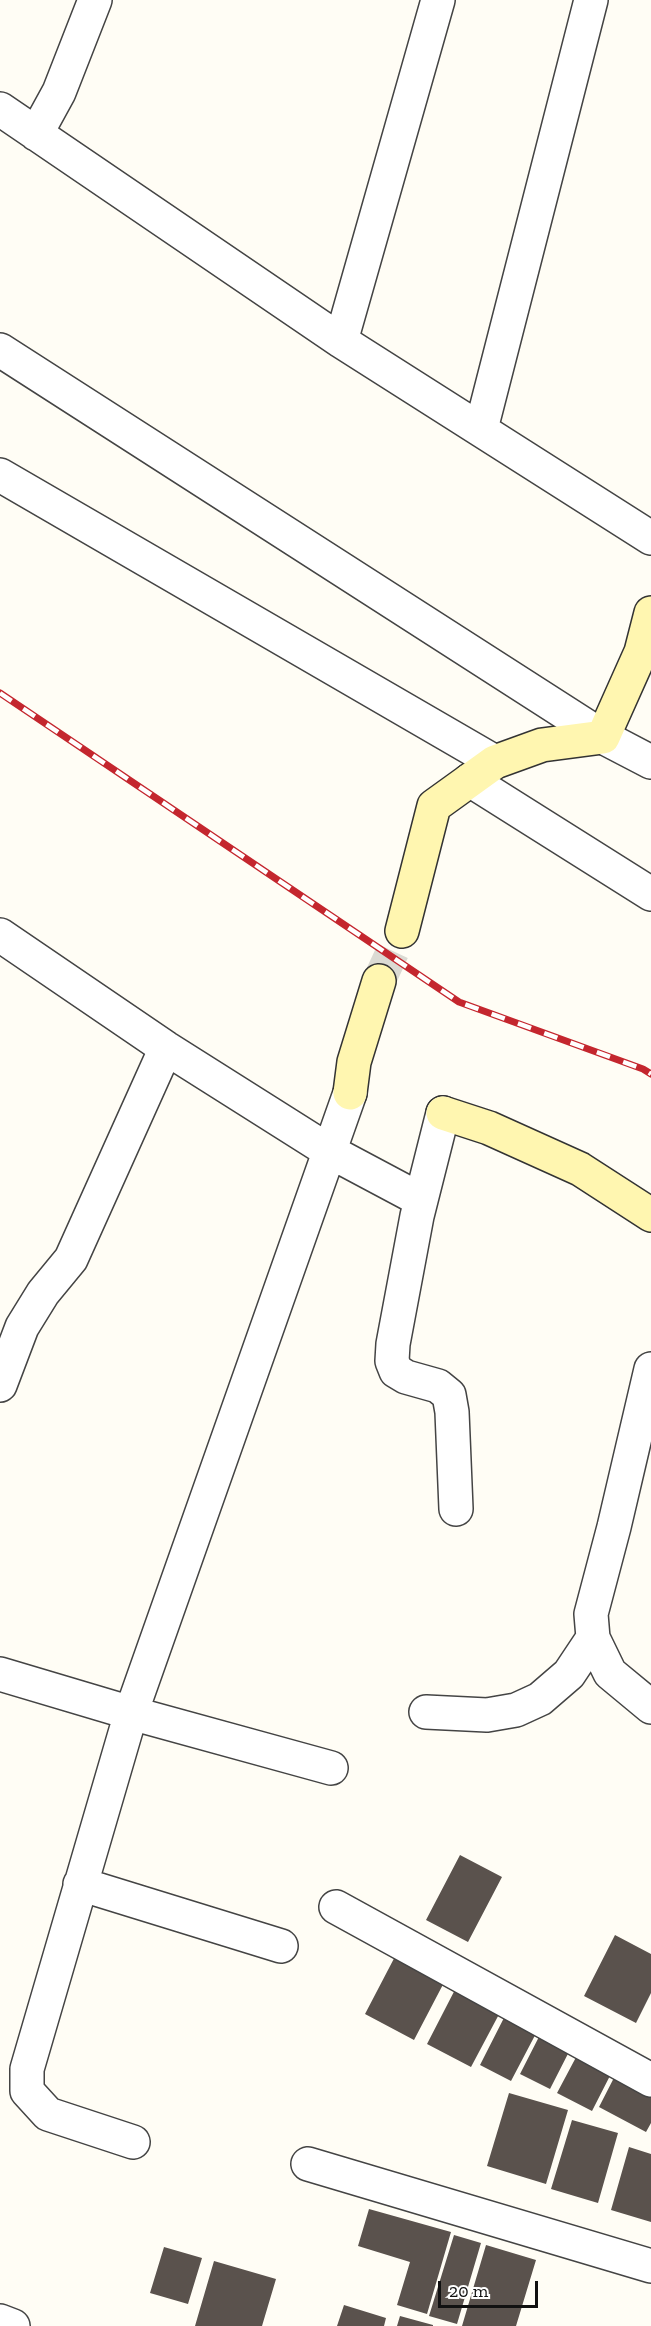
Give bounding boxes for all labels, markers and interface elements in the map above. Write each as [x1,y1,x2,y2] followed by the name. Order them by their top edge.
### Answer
[441,2269,542,2307] scale bar
[449,2280,488,2302] text: 20 m

